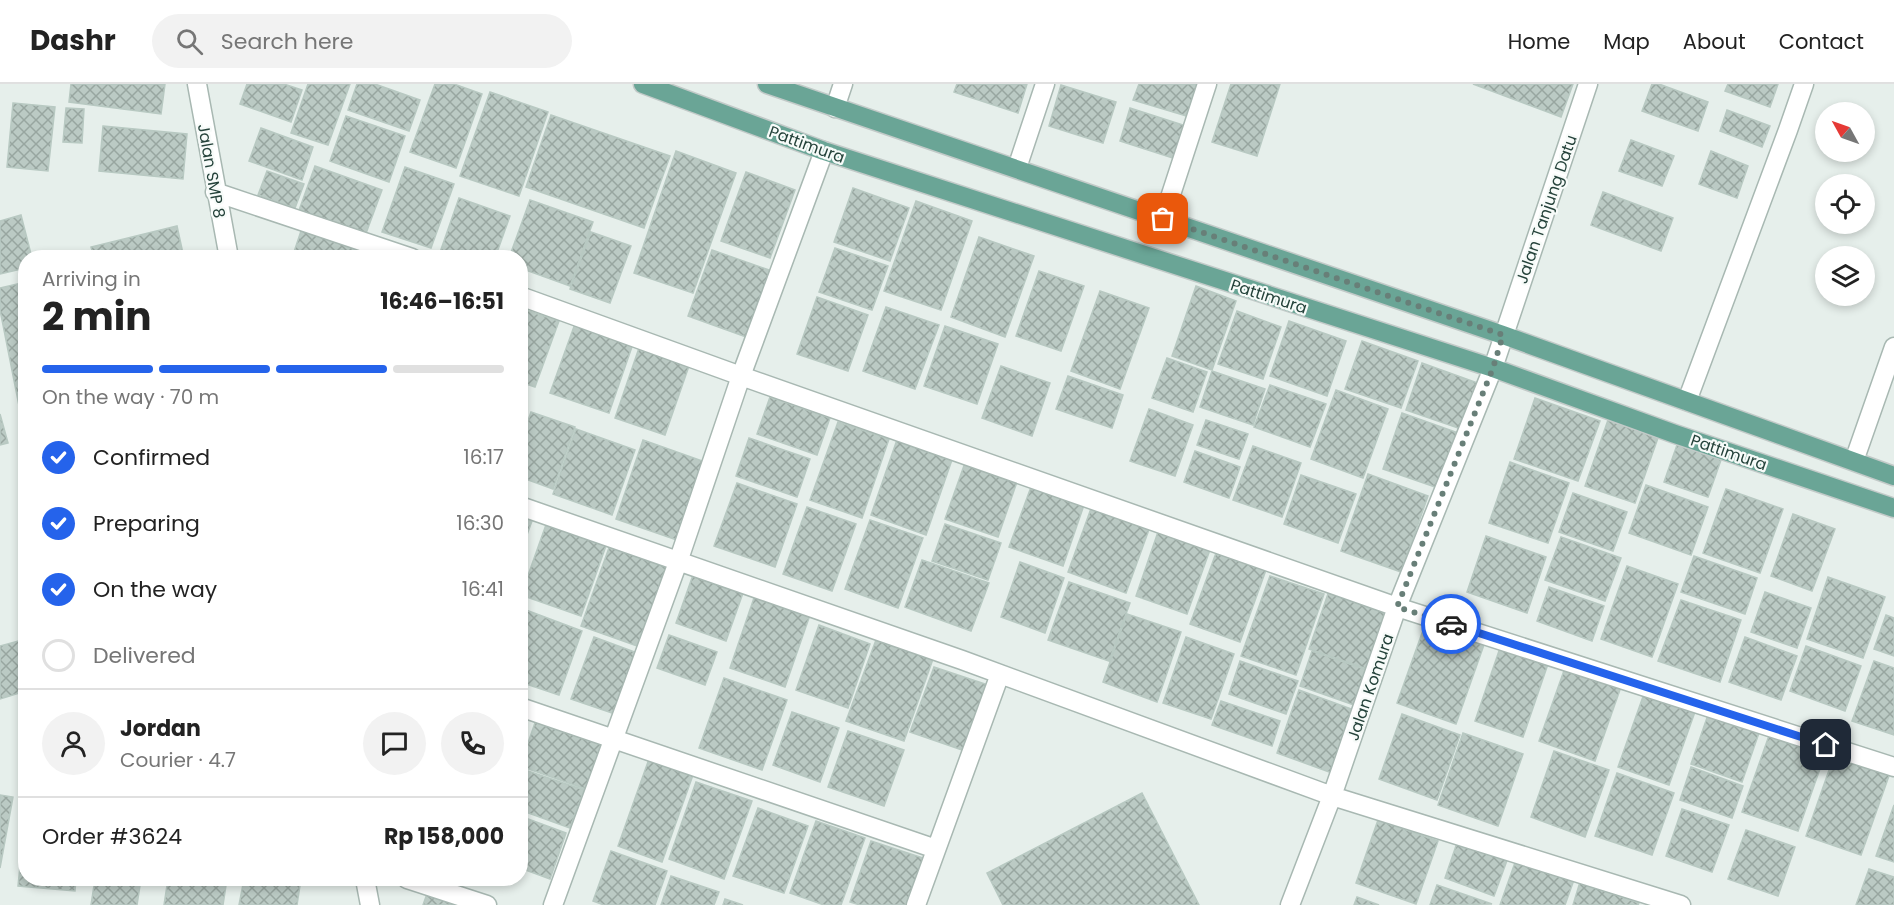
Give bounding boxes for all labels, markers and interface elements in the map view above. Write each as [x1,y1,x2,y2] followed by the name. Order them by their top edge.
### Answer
[152,14,572,68] search box
[30,21,116,60] text: Dashr
[173,25,206,58] icon: search
[221,26,353,57] text: Search here
[1508,27,1570,56] text: Home
[1603,27,1650,56] text: Map
[1683,27,1746,56] text: About
[1779,27,1864,56] text: Contact
[1815,102,1875,162] north arrow
[1815,102,1875,306] map controls
[766,120,848,169] street label: Pattimura
[192,122,231,220] street label: Jalan SMP 8
[1510,132,1583,287] street label: Jalan Tanjung Datu
[1815,174,1875,234] button: locate
[1137,193,1188,244] pin
[1146,202,1179,235] icon: bag
[1815,246,1875,306] button: layers
[42,265,141,293] text: Arriving in
[1228,273,1310,320] street label: Pattimura
[380,286,504,317] text: 16:46–16:51
[42,289,152,344] text: 2 min
[42,383,219,411] text: On the way · 70 m
[1688,429,1770,476] street label: Pattimura
[42,441,75,474] icon: check
[93,442,210,473] text: Confirmed
[463,443,504,471] text: 16:17
[42,507,75,540] icon: check
[93,508,200,539] text: Preparing
[456,509,504,537] text: 16:30
[42,573,75,606] icon: check
[93,574,217,605] text: On the way
[462,575,504,603] text: 16:41
[1421,594,1481,654] courier
[1435,608,1468,641] icon: car
[1341,631,1400,744] street label: Jalan Komura
[93,640,196,671] text: Delivered
[42,712,105,775] button: person
[363,712,426,775] button: chat
[441,712,504,775] button: phone
[120,713,201,744] text: Jordan
[1800,719,1851,770] pin
[1809,728,1842,761] icon: home
[120,746,236,774] text: Courier · 4.7
[42,821,182,852] text: Order #3624
[384,821,504,852] text: Rp 158,000

